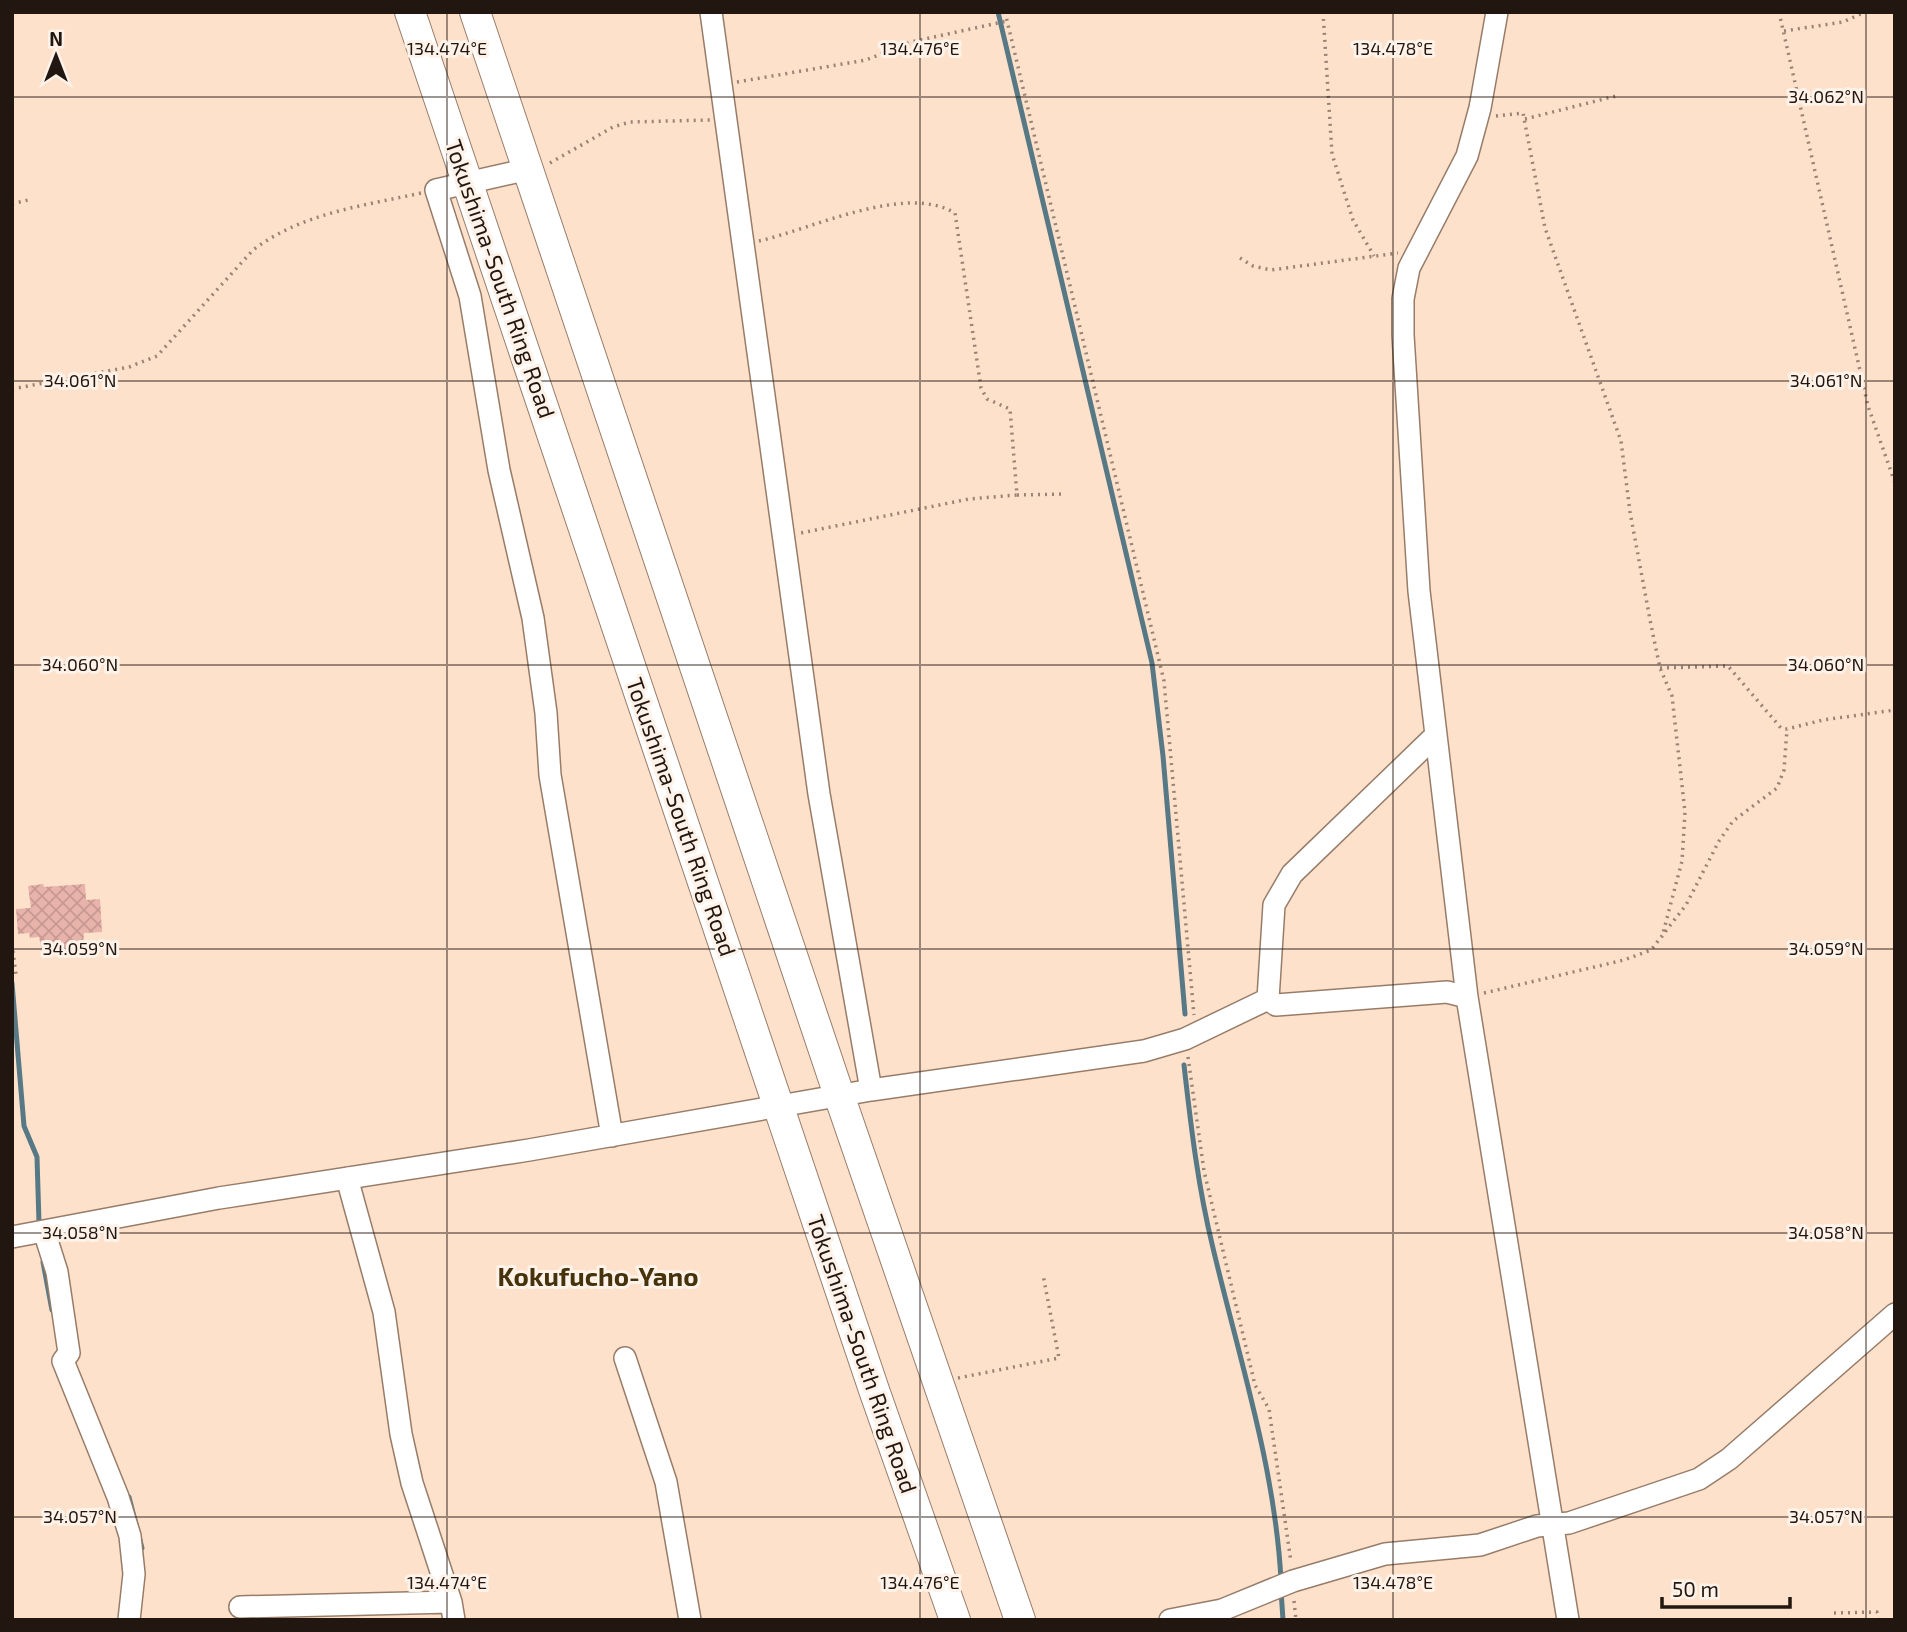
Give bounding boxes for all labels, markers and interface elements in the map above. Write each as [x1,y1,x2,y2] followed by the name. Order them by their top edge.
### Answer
[21,21,91,91] north arrow
[49,27,63,50] text: N
[407,37,487,59] text: 134.474°E
[880,37,960,59] text: 134.476°E
[1353,37,1433,59] text: 134.478°E
[1788,85,1864,107] text: 34.062°N
[440,136,562,422] street label: Tokushima-South Ring Road
[44,369,116,391] text: 34.061°N
[1790,369,1862,391] text: 34.061°N
[42,653,118,675] text: 34.060°N
[1788,653,1864,675] text: 34.060°N
[621,674,743,960] street label: Tokushima-South Ring Road
[42,937,118,959] text: 34.059°N
[1788,937,1864,959] text: 34.059°N
[802,1211,924,1497] street label: Tokushima-South Ring Road
[42,1221,118,1243] text: 34.058°N
[1788,1221,1864,1243] text: 34.058°N
[498,1260,698,1291] district label: Kokufucho-Yano
[43,1505,117,1527] text: 34.057°N
[1789,1505,1863,1527] text: 34.057°N
[1662,1566,1790,1610] scale bar
[407,1571,487,1593] text: 134.474°E
[880,1571,960,1593] text: 134.476°E
[1353,1571,1433,1593] text: 134.478°E
[1672,1576,1719,1601] text: 50 m

